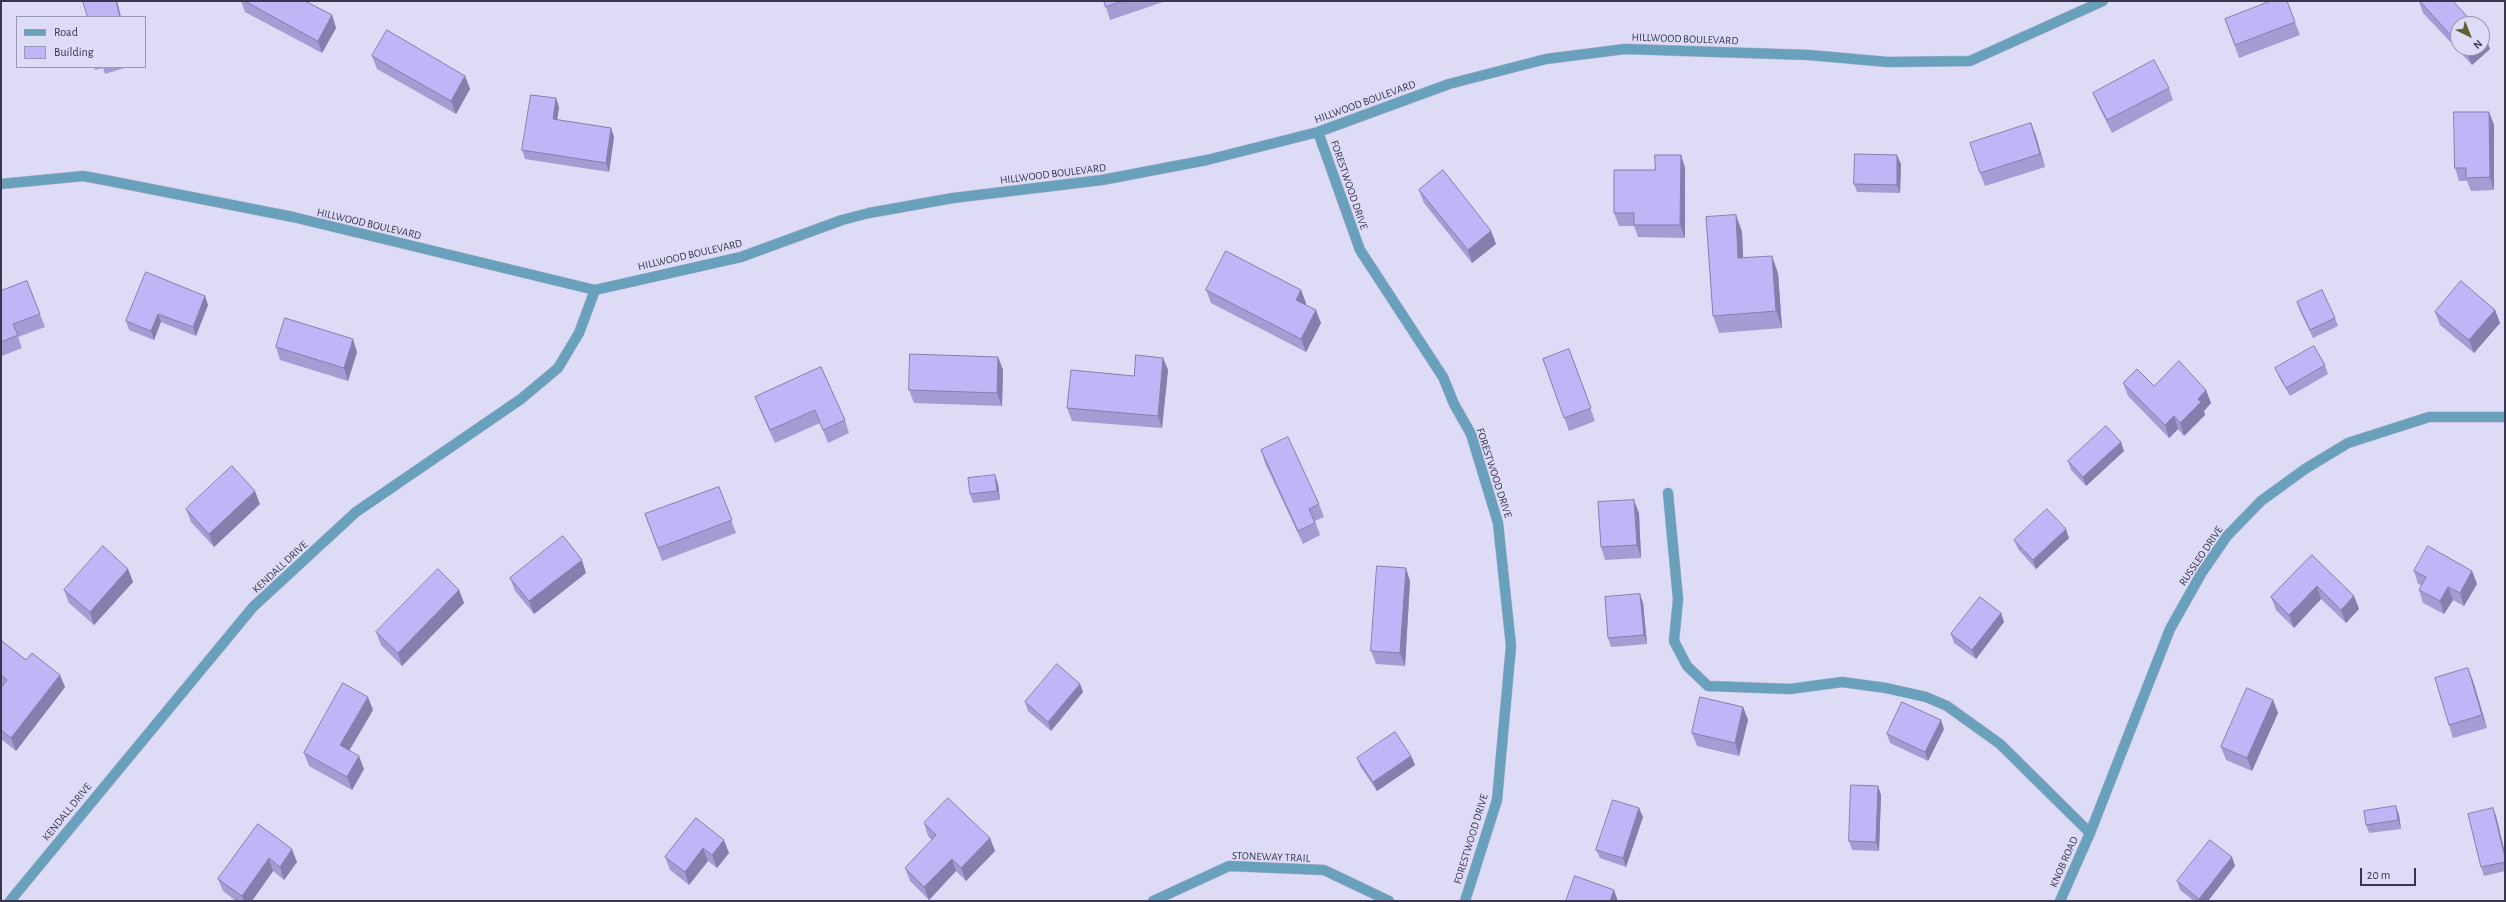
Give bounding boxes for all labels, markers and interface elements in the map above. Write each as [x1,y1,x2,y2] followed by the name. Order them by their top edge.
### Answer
[16,16,146,68] legend
[2450,16,2490,56] north arrow
[54,26,78,38] text: Road
[1631,31,1739,47] street label: HILLWOOD BOULEVARD
[2471,38,2484,51] text: N
[54,46,94,58] text: Building
[1313,78,1417,126] street label: HILLWOOD BOULEVARD
[1328,139,1370,231] street label: FORESTWOOD DRIVE
[999,161,1107,187] street label: HILLWOOD BOULEVARD
[315,206,423,242] street label: HILLWOOD BOULEVARD
[636,237,744,273] street label: HILLWOOD BOULEVARD
[1473,426,1515,520] street label: FORESTWOOD DRIVE
[2176,524,2226,588] street label: RUSSLEO DRIVE
[250,538,310,596] street label: KENDALL DRIVE
[40,780,94,844] street label: KENDALL DRIVE
[1451,792,1491,886] street label: FORESTWOOD DRIVE
[2047,834,2081,890] street label: KNOB ROAD
[1232,849,1310,865] street label: STONEWAY TRAIL
[2362,860,2418,886] scale bar
[2367,869,2390,881] text: 20 m

